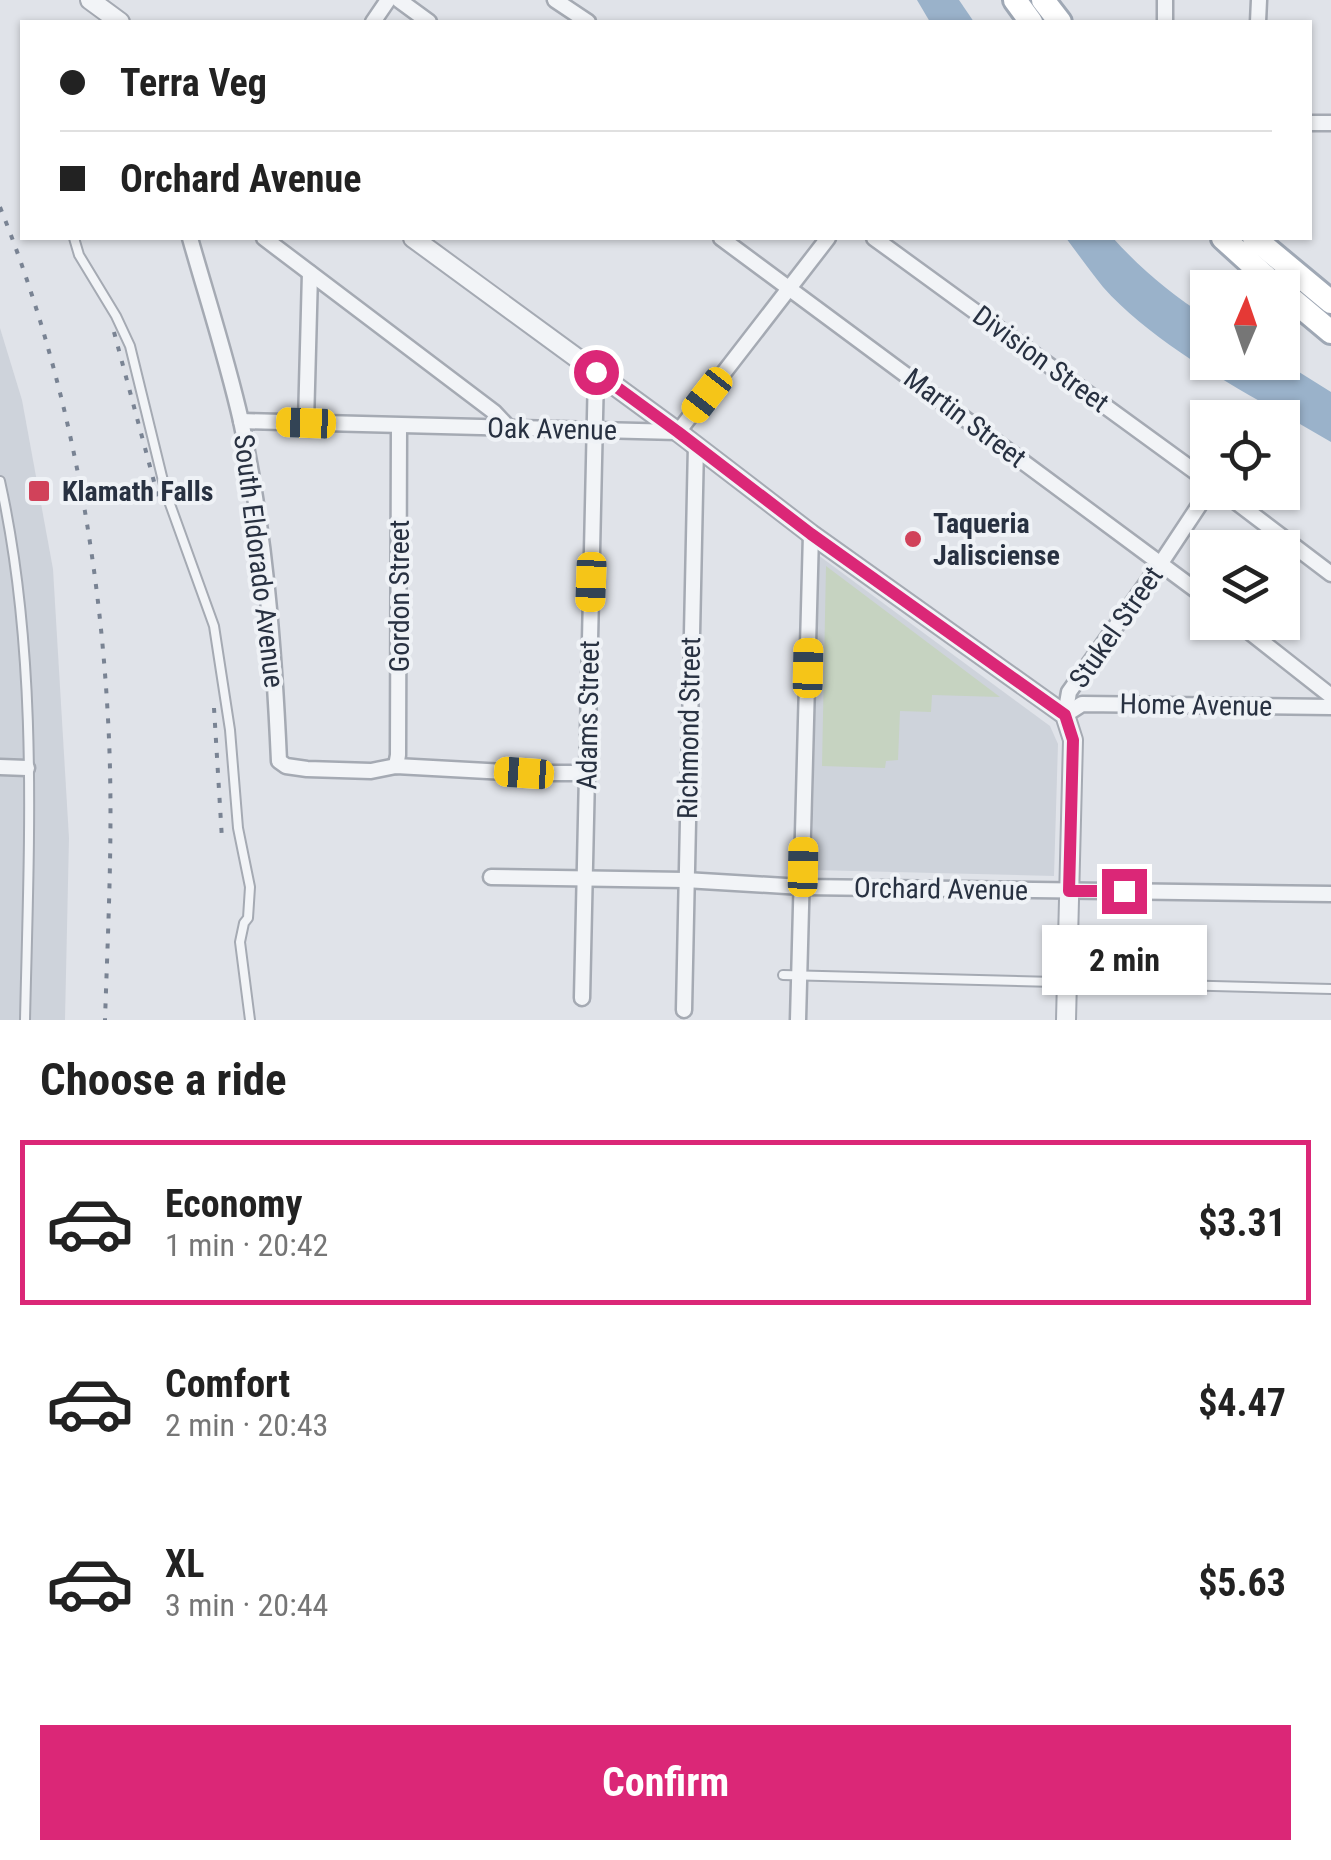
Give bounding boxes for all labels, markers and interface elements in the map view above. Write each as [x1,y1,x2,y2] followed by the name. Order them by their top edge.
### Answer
[120,61,267,105] text: Terra Veg
[120,157,361,201] text: Orchard Avenue
[1190,270,1300,380] north arrow
[1190,270,1300,640] map controls
[967,299,1115,419] street label: Division Street
[574,350,619,395] route start
[898,361,1032,475] street label: Martin Street
[677,362,737,428] car
[1190,400,1300,510] button: locate
[275,407,337,439] car
[487,411,617,447] street label: Oak Avenue
[227,432,291,690] street label: South Eldorado Avenue
[62,475,213,508] place label: Klamath Falls
[26,478,52,504] marker: Klamath Falls
[933,507,1060,572] place label: Taqueria Jalisciense
[383,520,416,672] street label: Gordon Street
[902,528,924,550] marker: Taqueria Jalisciense
[1190,530,1300,640] button: layers
[575,551,607,613] car
[1062,560,1170,694] street label: Stukel Street
[671,637,707,819] street label: Richmond Street
[792,638,824,698] car
[570,640,606,790] street label: Adams Street
[1119,687,1273,723] street label: Home Avenue
[493,756,555,790] car
[787,837,819,897] car
[1102,869,1147,914] route end
[854,871,1028,907] street label: Orchard Avenue
[1042,926,1206,996] callout: 2 min
[1089,941,1160,979] text: 2 min
[40,1053,287,1106] text: Choose a ride
[45,1178,135,1268] icon: car
[165,1182,302,1226] text: Economy
[1198,1201,1286,1245] text: $3.31
[165,1226,328,1264] text: 1 min · 20:42
[45,1358,135,1448] icon: car
[165,1362,290,1406] text: Comfort
[1198,1381,1286,1425] text: $4.47
[165,1406,328,1444] text: 2 min · 20:43
[45,1538,135,1628] icon: car
[165,1542,204,1586] text: XL
[1198,1561,1286,1605] text: $5.63
[165,1586,328,1624] text: 3 min · 20:44
[40,1725,1291,1840] button: Confirm

